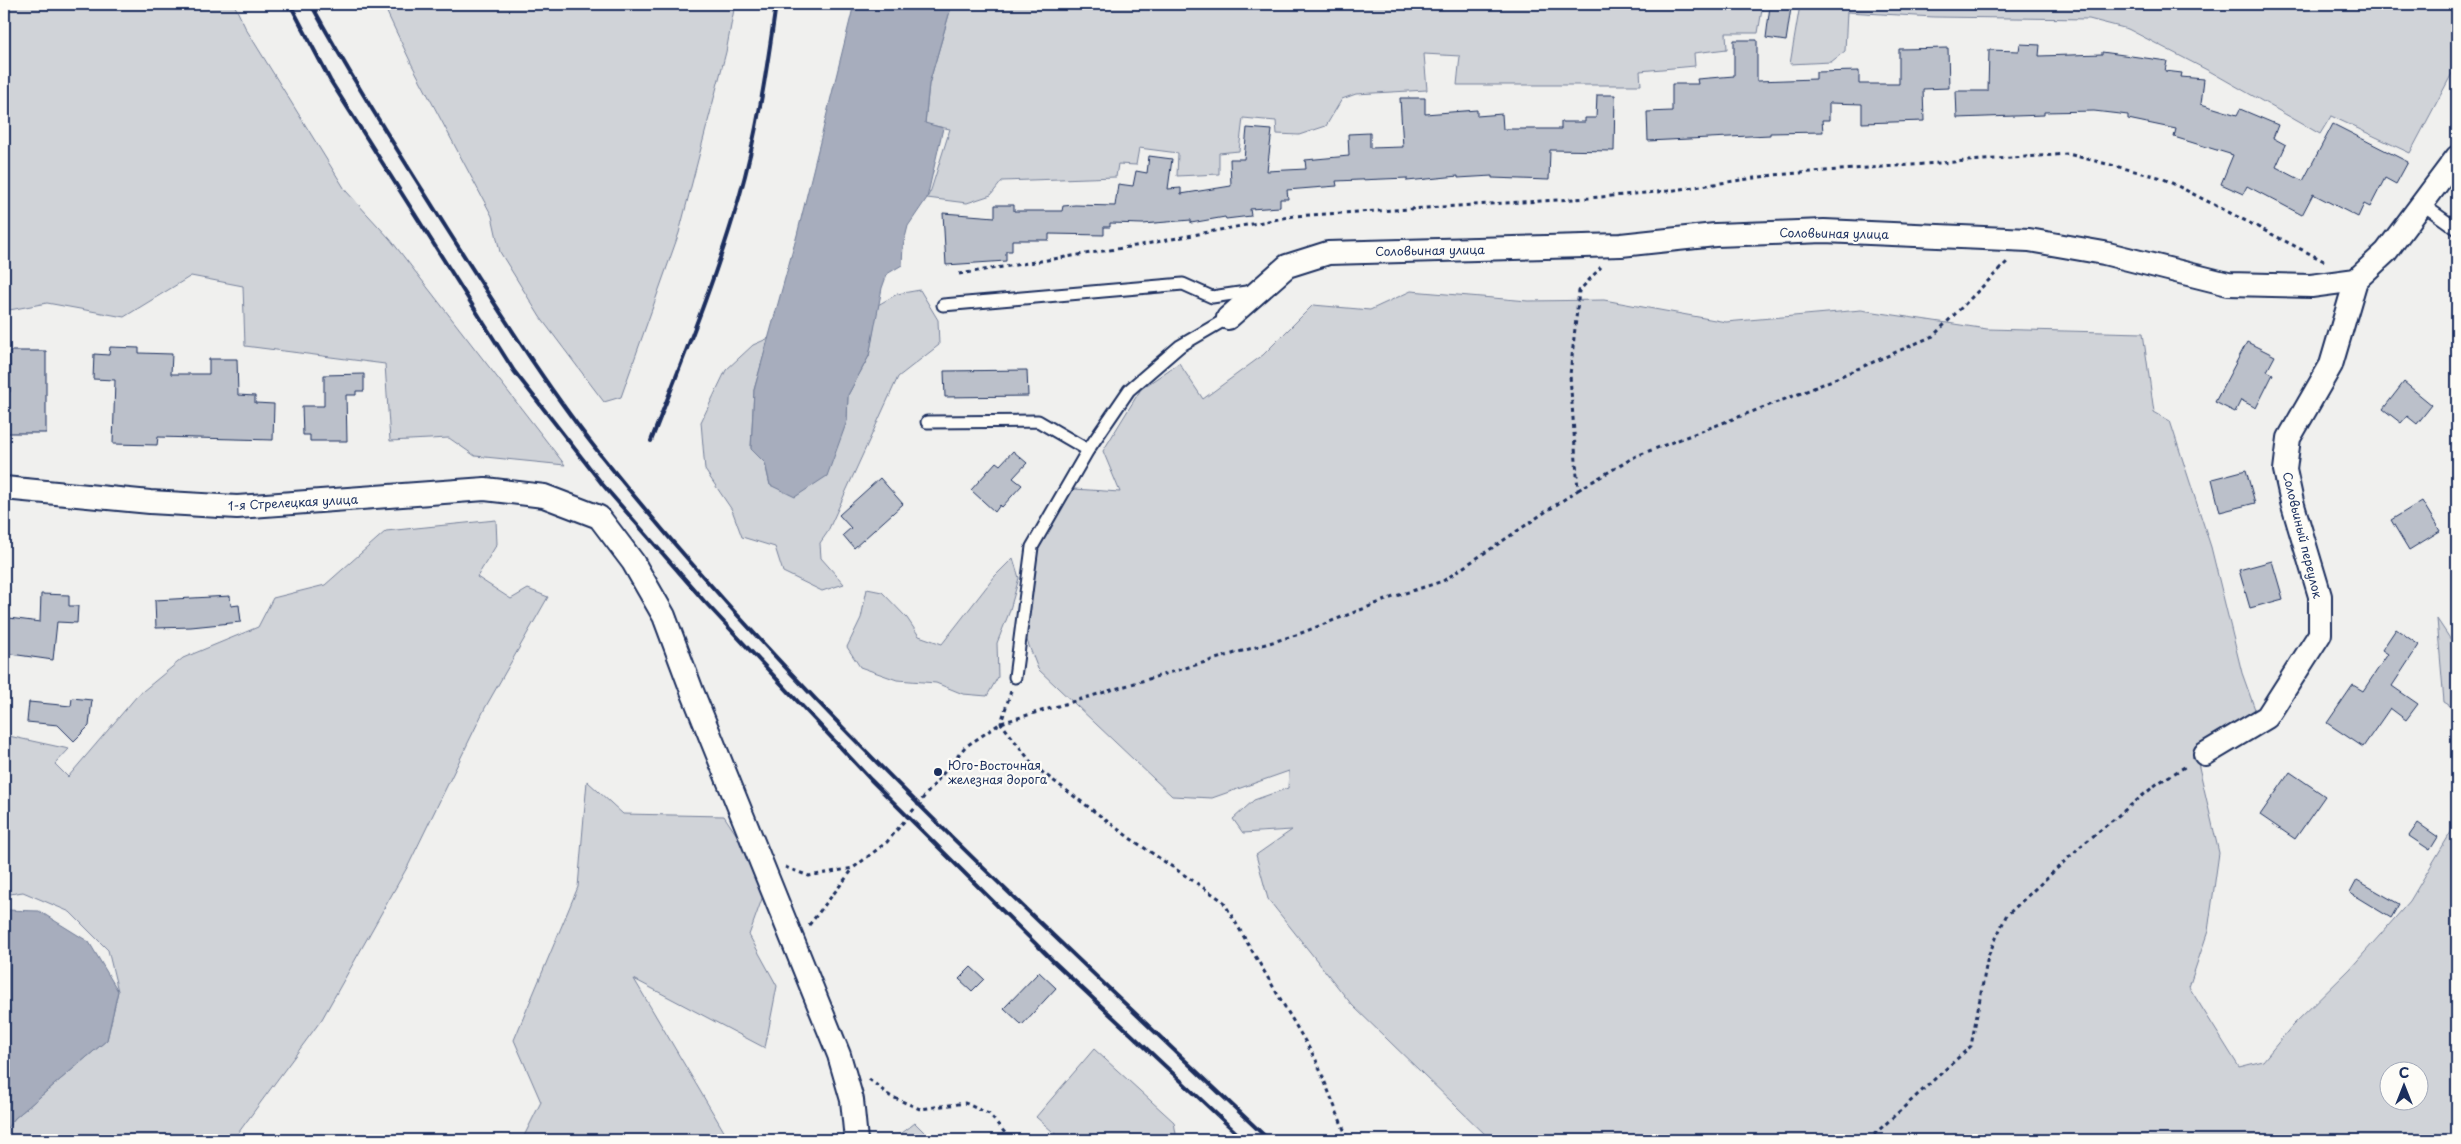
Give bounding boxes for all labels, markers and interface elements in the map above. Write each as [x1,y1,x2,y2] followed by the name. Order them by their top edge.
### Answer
[1779,223,1889,243] street label: Соловьиная улица
[1375,240,1485,260] street label: Соловьиная улица
[2279,470,2328,601] street label: Соловьиный переулок
[228,490,359,514] street label: 1-я Стрелецкая улица
[947,756,1048,788] place label: Юго-Восточная железная дорога
[932,766,944,778] marker: Юго-Восточная железная дорога
[2378,1062,2428,1112] north arrow
[2399,1062,2409,1083] text: С

